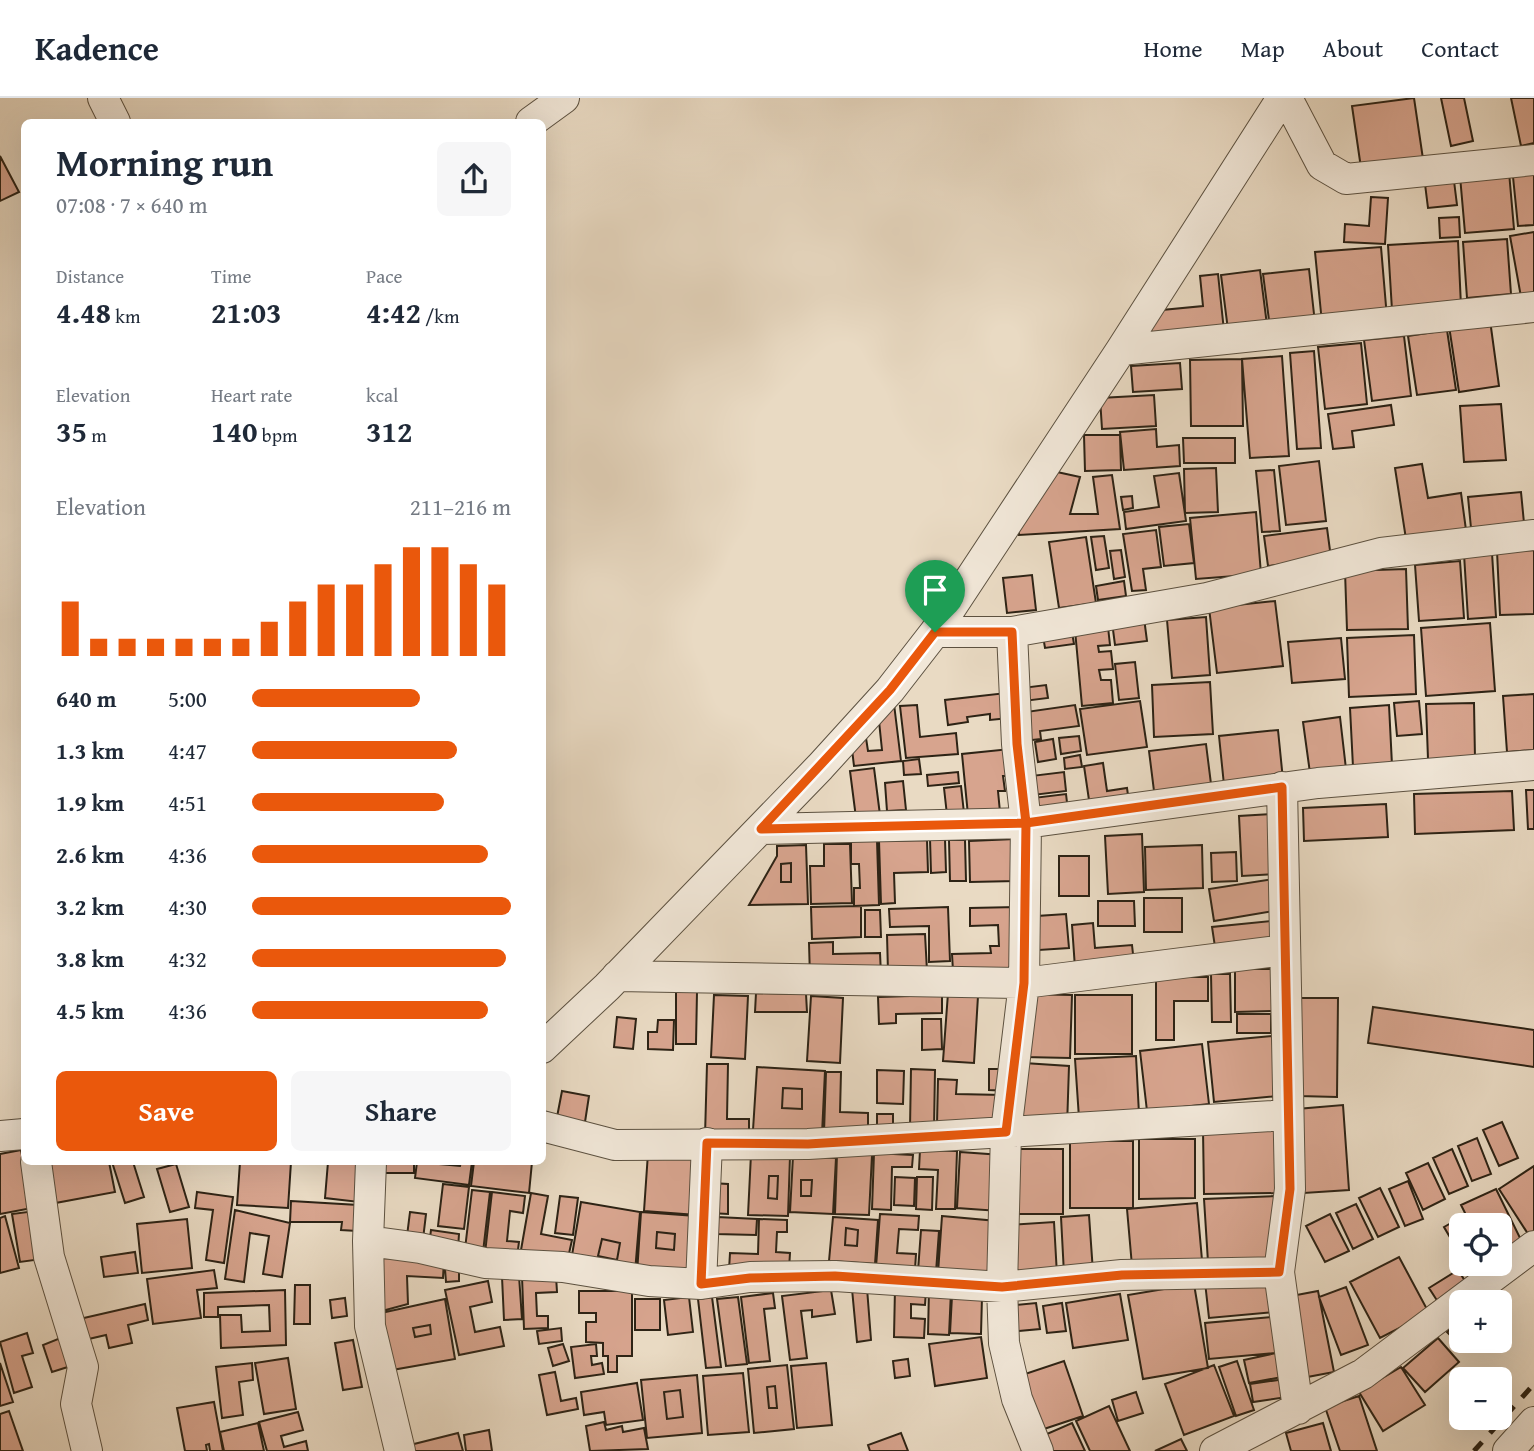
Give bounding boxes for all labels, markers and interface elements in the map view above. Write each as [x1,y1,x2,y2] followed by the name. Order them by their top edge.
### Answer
[35,24,159,72] text: Kadence
[1144,31,1203,66] text: Home
[1241,31,1285,66] text: Map
[1323,31,1383,66] text: About
[1421,31,1499,66] text: Contact
[56,134,273,190] text: Morning run
[437,142,511,216] button: share
[56,188,208,221] text: 07:08 · 7 × 640 m
[56,262,124,290] text: Distance
[211,262,251,290] text: Time
[366,262,403,290] text: Pace
[56,290,111,334] text: 4.48
[211,290,282,334] text: 21:03
[366,290,421,334] text: 4:42
[111,302,140,330] text: km
[421,302,459,330] text: /km
[56,381,130,409] text: Elevation
[211,381,292,409] text: Heart rate
[366,381,398,409] text: kcal
[56,409,87,453] text: 35
[211,409,258,453] text: 140
[366,409,413,453] text: 312
[87,421,107,449] text: m
[258,421,297,449] text: bpm
[56,490,146,523] text: Elevation
[410,490,511,523] text: 211–216 m
[905,560,965,632] pin
[916,571,954,609] icon: arrive
[56,682,117,715] text: 640 m
[168,682,207,715] text: 5:00
[56,734,124,767] text: 1.3 km
[168,734,207,767] text: 4:47
[56,786,124,819] text: 1.9 km
[168,786,207,819] text: 4:51
[56,838,124,871] text: 2.6 km
[168,838,207,871] text: 4:36
[56,890,124,923] text: 3.2 km
[168,890,207,923] text: 4:30
[56,942,124,975] text: 3.8 km
[168,942,207,975] text: 4:32
[56,994,124,1027] text: 4.5 km
[168,994,207,1027] text: 4:36
[56,1071,277,1151] button: Save
[291,1071,511,1151] button: Share
[1449,1213,1512,1430] map controls
[1449,1213,1512,1276] button: locate
[1449,1290,1512,1353] button: +
[1449,1367,1512,1430] button: −

